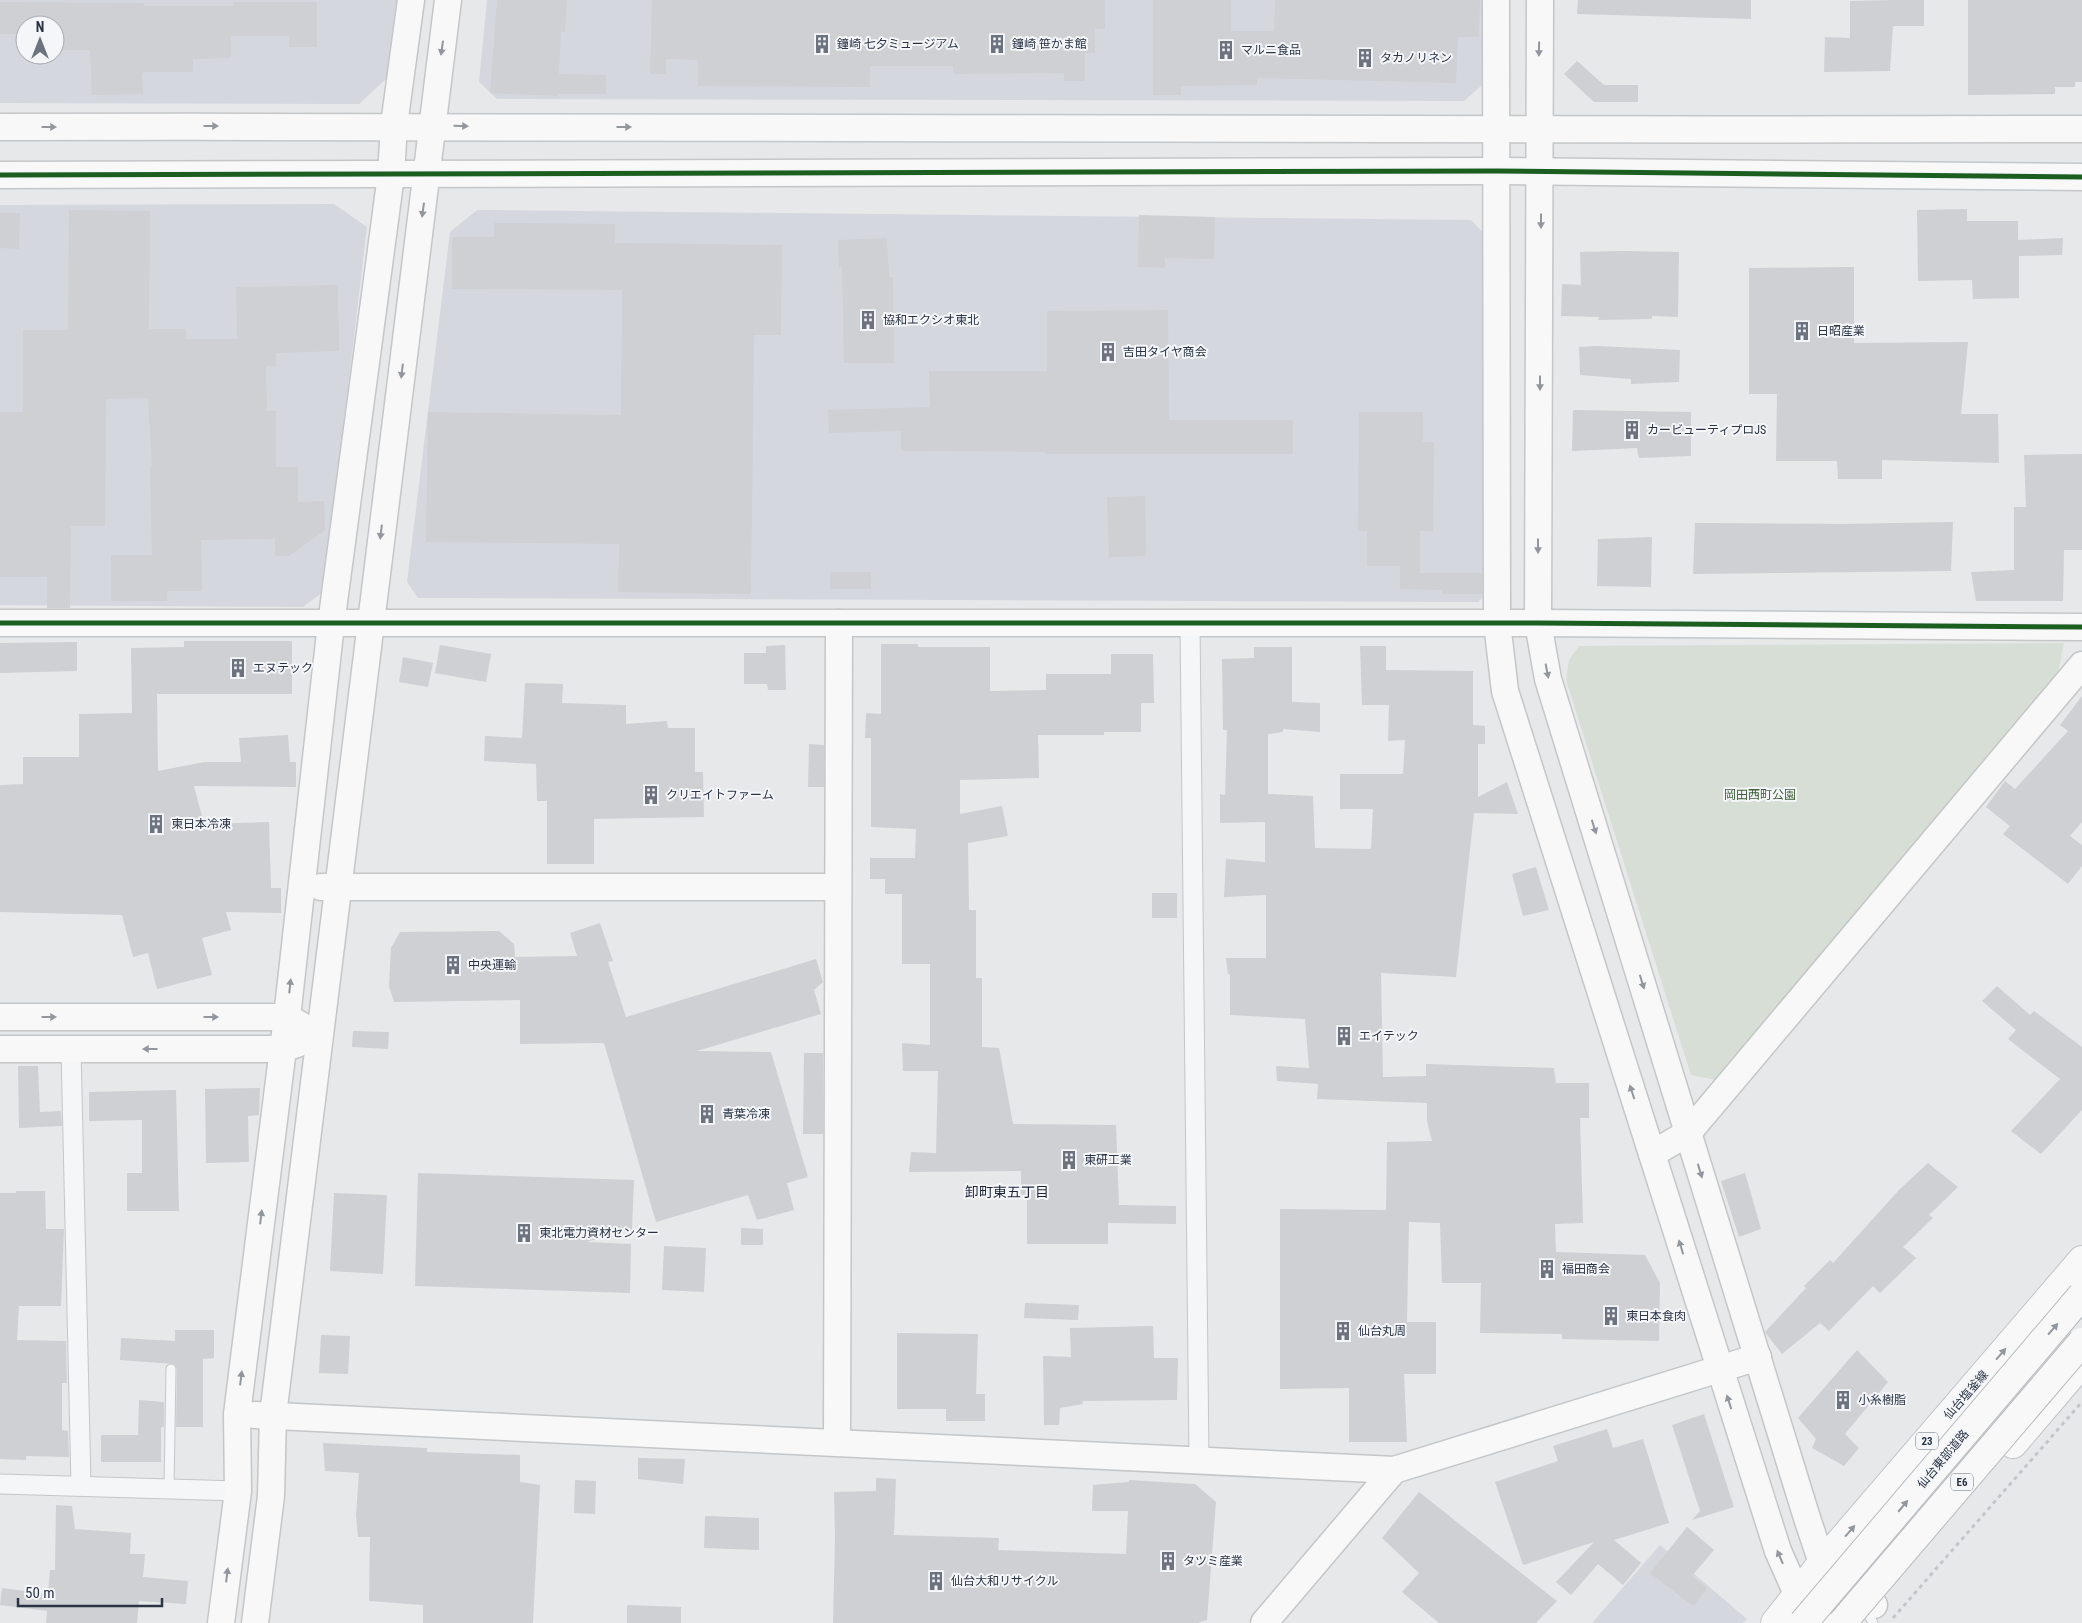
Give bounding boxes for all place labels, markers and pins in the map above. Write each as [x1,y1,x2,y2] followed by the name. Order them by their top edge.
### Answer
[811,33,833,55] building icon: 鐘崎 七夕ミュージアム
[986,33,1008,55] building icon: 鐘崎 笹かま館
[837,37,959,51] place label: 鐘崎 七夕ミュージアム
[1012,37,1087,51] place label: 鐘崎 笹かま館
[1215,39,1237,61] building icon: マルニ食品
[1241,43,1301,57] place label: マルニ食品
[1354,47,1376,69] building icon: タカノリネン
[1380,51,1452,65] place label: タカノリネン
[857,309,879,331] building icon: 協和エクシオ東北
[883,313,979,327] place label: 協和エクシオ東北
[1791,320,1813,342] building icon: 日昭産業
[1817,324,1865,338] place label: 日昭産業
[1097,341,1119,363] building icon: 吉田タイヤ商会
[1123,345,1207,359] place label: 吉田タイヤ商会
[1621,419,1643,441] building icon: カービューティプロJS
[1647,423,1766,437] place label: カービューティプロJS
[227,657,249,679] building icon: エヌテック
[253,661,313,675] place label: エヌテック
[640,784,662,806] building icon: クリエイトファーム
[666,788,774,802] place label: クリエイトファーム
[145,813,167,835] building icon: 東日本冷凍
[171,817,231,831] place label: 東日本冷凍
[442,954,464,976] building icon: 中央運輸
[468,958,516,972] place label: 中央運輸
[1333,1025,1355,1047] building icon: エイテック
[1359,1029,1419,1043] place label: エイテック
[696,1103,718,1125] building icon: 青葉冷凍
[722,1107,770,1121] place label: 青葉冷凍
[1058,1149,1080,1171] building icon: 東研工業
[1084,1153,1132,1167] place label: 東研工業
[513,1222,535,1244] building icon: 東北電力資材センター
[539,1226,659,1240] place label: 東北電力資材センター
[1536,1258,1558,1280] building icon: 福田商会
[1562,1262,1610,1276] place label: 福田商会
[1600,1305,1622,1327] building icon: 東日本食肉
[1626,1309,1686,1323] place label: 東日本食肉
[1332,1320,1354,1342] building icon: 仙台丸周
[1358,1324,1406,1338] place label: 仙台丸周
[1832,1389,1854,1411] building icon: 小糸樹脂
[1858,1393,1906,1407] place label: 小糸樹脂
[1157,1550,1179,1572] building icon: タツミ産業
[1183,1554,1243,1568] place label: タツミ産業
[925,1570,947,1592] building icon: 仙台大和リサイクル
[951,1574,1058,1588] place label: 仙台大和リサイクル

